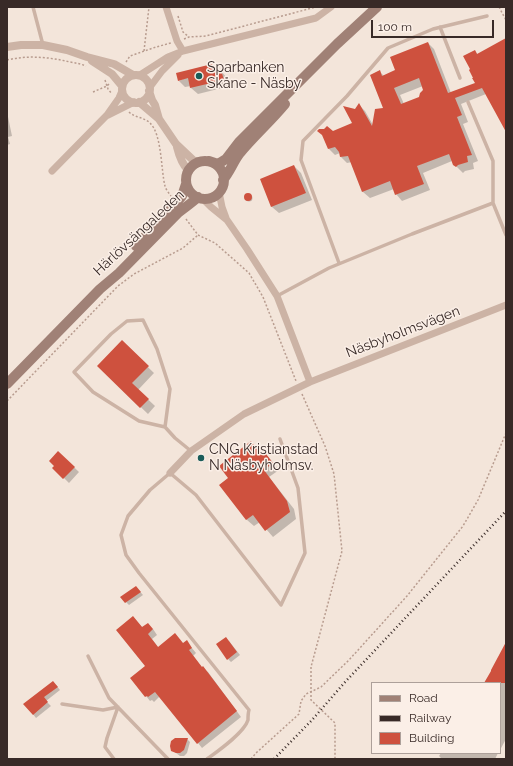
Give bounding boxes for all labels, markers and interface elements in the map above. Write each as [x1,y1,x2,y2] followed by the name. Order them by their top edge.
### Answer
[373,12,496,38] scale bar
[378,20,412,34] text: 100 m
[207,60,301,92] place label: Sparbanken Skåne - Näsby
[194,71,204,81] marker: Sparbanken Skåne - Näsby
[90,187,188,279] street label: Härlövsängaleden
[344,303,462,361] street label: Näsbyholmsvägen
[209,442,318,474] place label: CNG Kristianstad N Näsbyholmsv.
[196,453,206,463] marker: CNG Kristianstad N Näsbyholmsv.
[371,682,501,754] legend
[409,691,438,705] text: Road
[409,711,451,725] text: Railway
[409,731,455,745] text: Building

